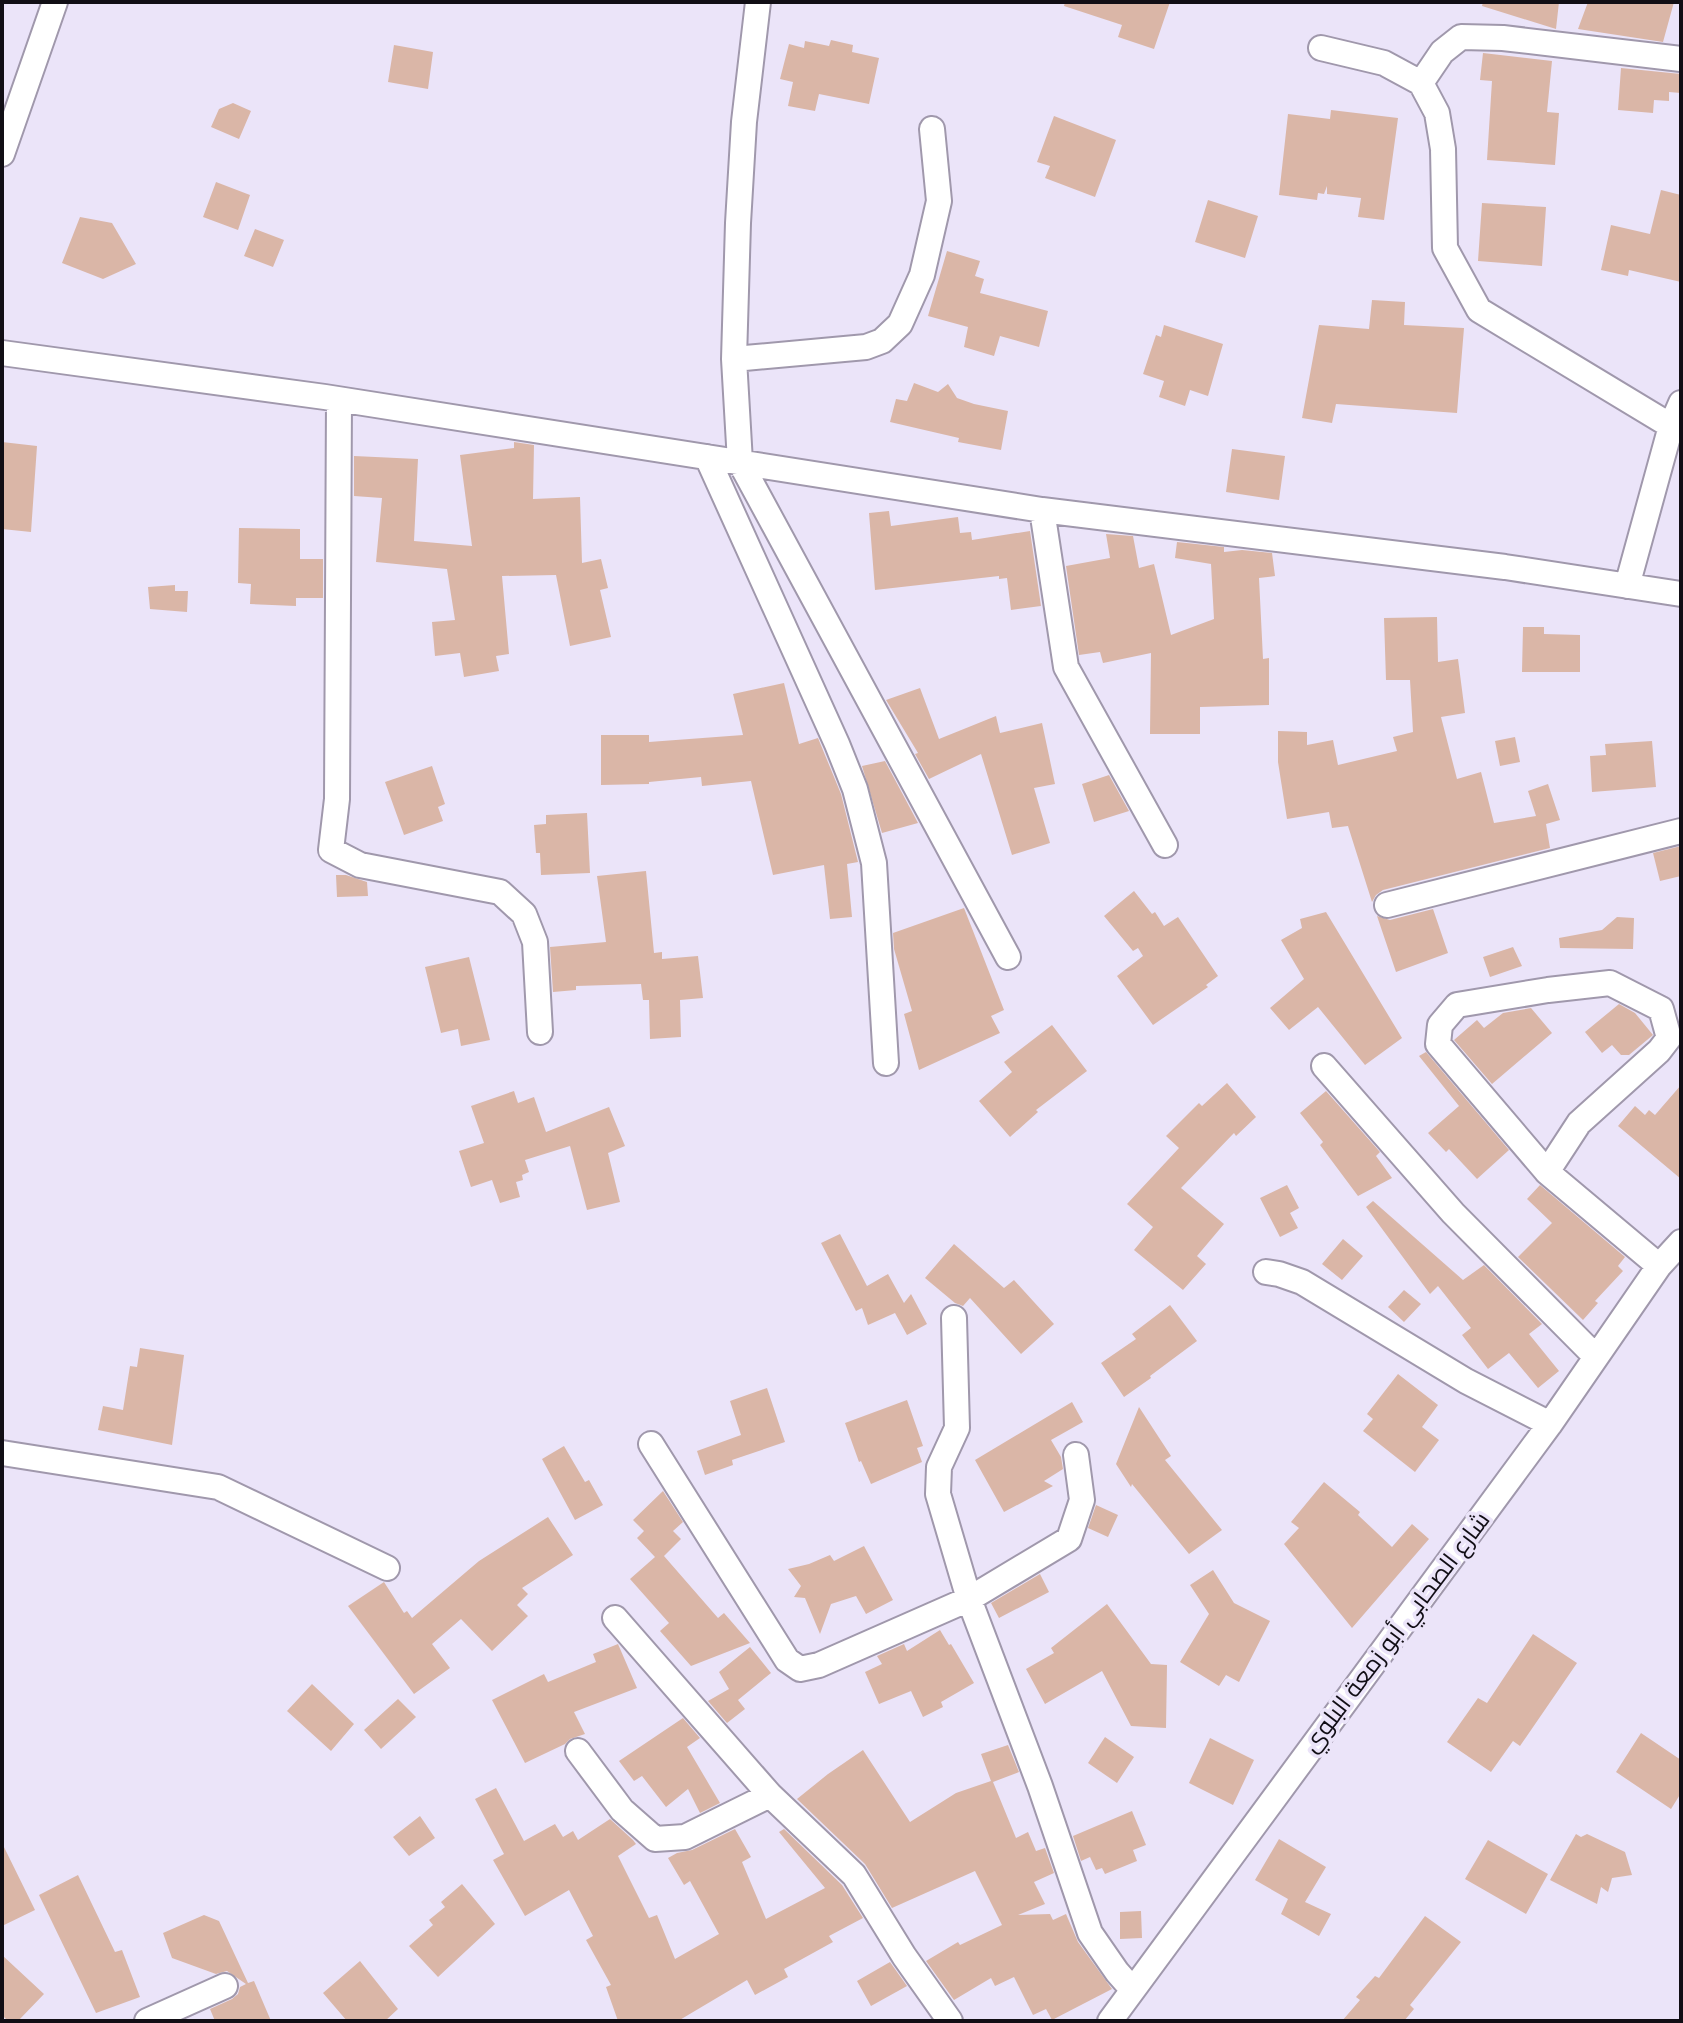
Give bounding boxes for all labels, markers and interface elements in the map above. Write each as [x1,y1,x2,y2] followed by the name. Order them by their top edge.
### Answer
[1295,1505,1499,1761] street label: شارع الصحابي أبو زمعة البلوي

